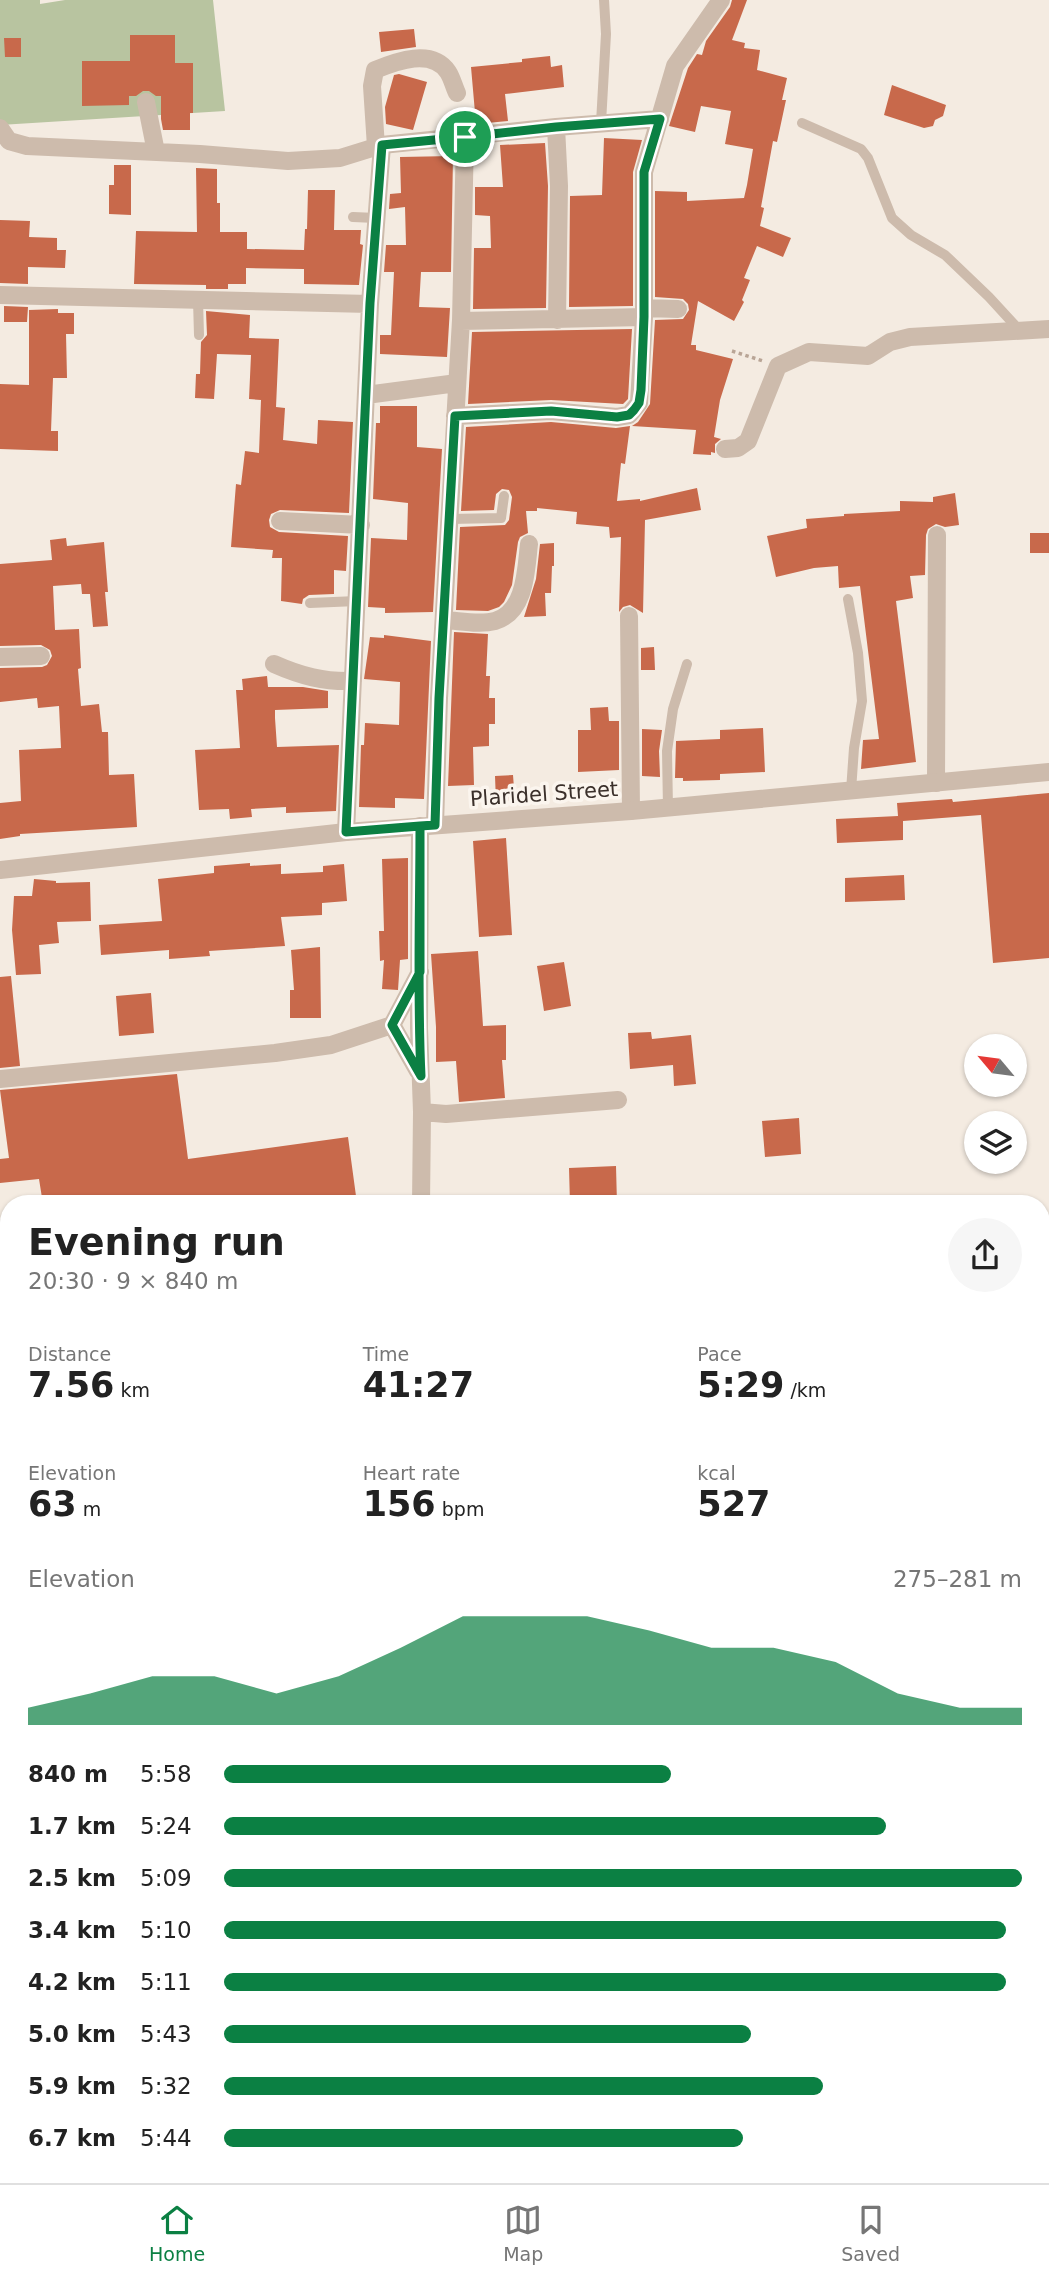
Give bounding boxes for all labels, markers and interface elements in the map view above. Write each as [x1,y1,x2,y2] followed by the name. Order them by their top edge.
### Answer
[435,107,495,167] pin
[446,118,484,156] icon: arrive
[469,777,619,811] street label: Plaridel Street
[964,1034,1027,1097] north arrow
[964,1034,1027,1174] map controls
[964,1111,1027,1174] button: layers
[948,1218,1022,1292] button: share
[28,1220,285,1264] text: Evening run
[28,1268,238,1294] text: 20:30 · 9 × 840 m
[28,1343,111,1365] text: Distance
[363,1343,409,1365] text: Time
[697,1343,742,1365] text: Pace
[28,1365,114,1405] text: 7.56
[363,1365,474,1405] text: 41:27
[697,1365,784,1405] text: 5:29
[114,1379,150,1401] text: km
[784,1379,826,1401] text: /km
[28,1462,116,1484] text: Elevation
[363,1462,460,1484] text: Heart rate
[697,1462,736,1484] text: kcal
[28,1484,77,1524] text: 63
[363,1484,436,1524] text: 156
[697,1484,770,1524] text: 527
[77,1498,101,1520] text: m
[436,1498,484,1520] text: bpm
[28,1566,135,1592] text: Elevation
[893,1566,1022,1592] text: 275–281 m
[28,1761,108,1787] text: 840 m
[140,1761,192,1787] text: 5:58
[28,1813,116,1839] text: 1.7 km
[140,1813,192,1839] text: 5:24
[28,1865,116,1891] text: 2.5 km
[140,1865,192,1891] text: 5:09
[28,1917,116,1943] text: 3.4 km
[140,1917,192,1943] text: 5:10
[28,1969,116,1995] text: 4.2 km
[140,1969,192,1995] text: 5:11
[28,2021,116,2047] text: 5.0 km
[140,2021,192,2047] text: 5:43
[28,2073,116,2099] text: 5.9 km
[140,2073,192,2099] text: 5:32
[28,2125,116,2151] text: 6.7 km
[140,2125,192,2151] text: 5:44
[149,2201,205,2265] tab: Home
[503,2201,543,2265] tab: Map
[841,2201,900,2265] tab: Saved

